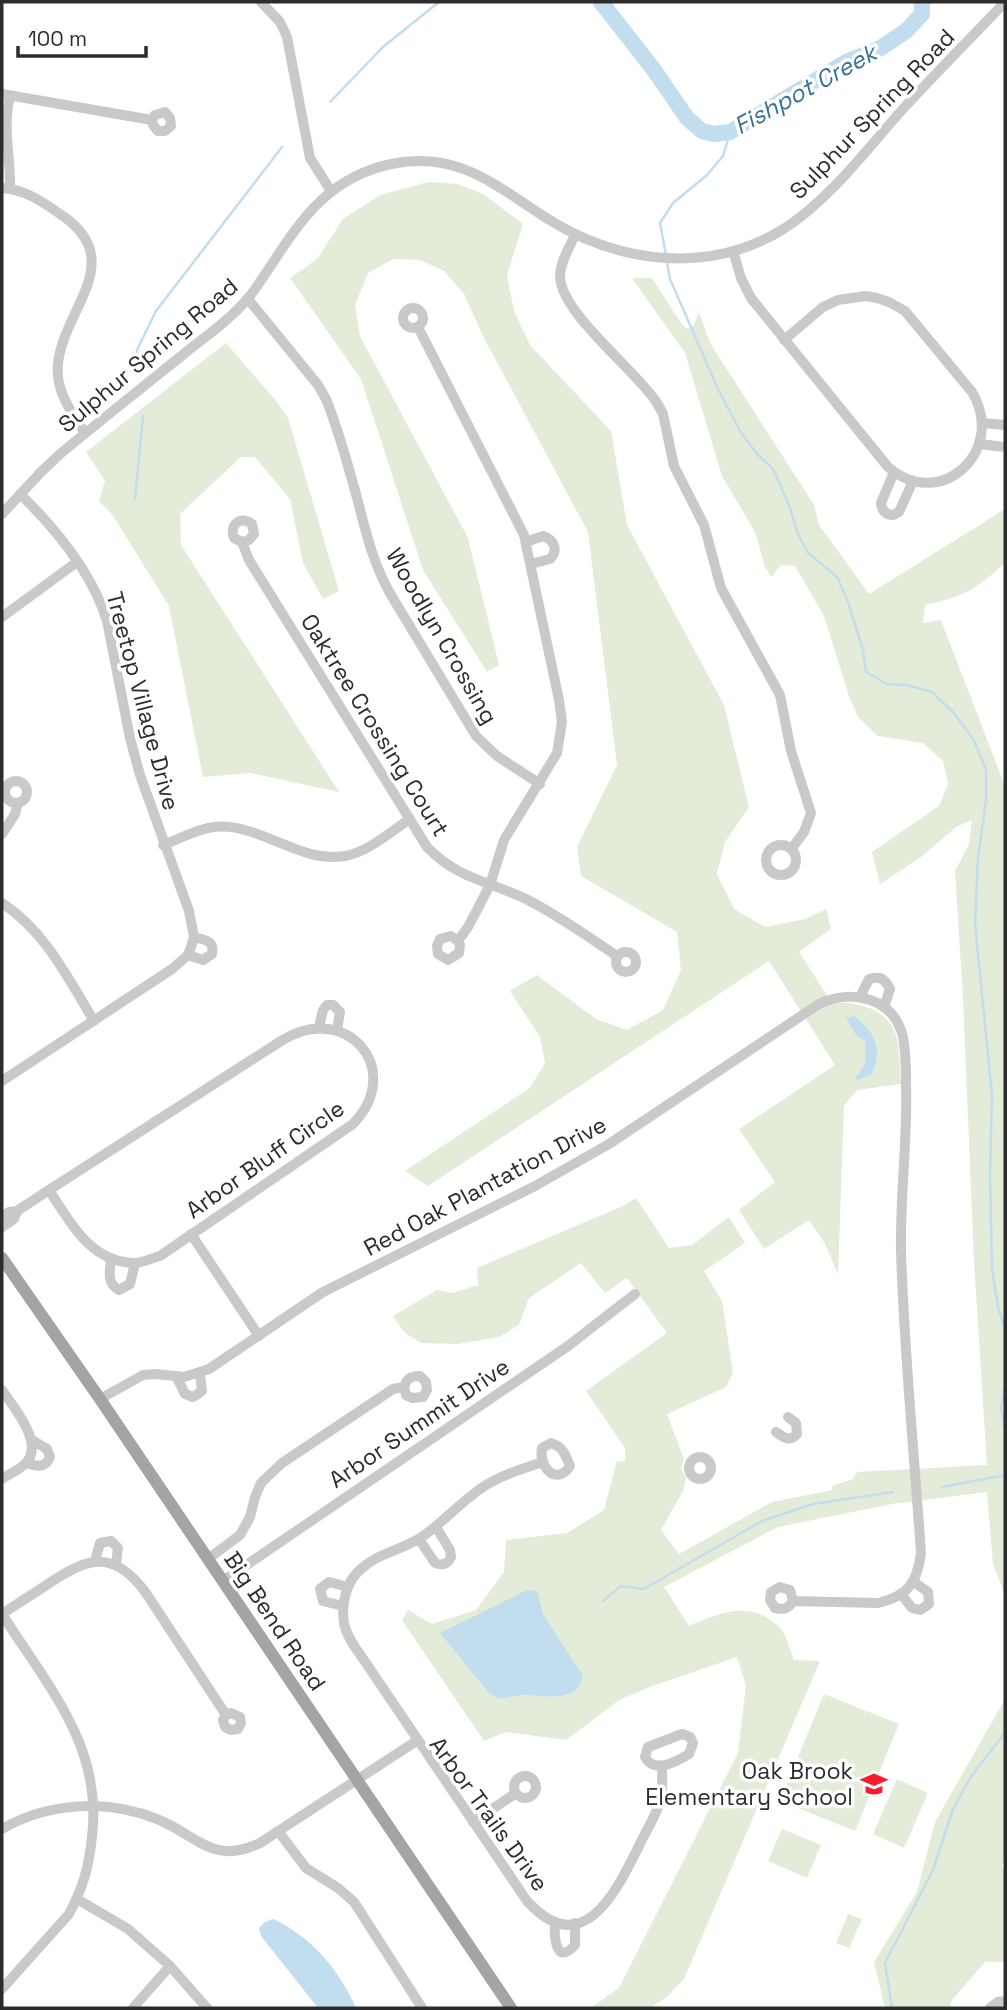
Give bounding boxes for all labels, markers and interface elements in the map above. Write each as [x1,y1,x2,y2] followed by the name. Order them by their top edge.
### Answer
[18,14,145,58] scale bar
[783,22,961,206] street label: Sulphur Spring Road
[28,25,87,52] text: 100 m
[728,36,885,141] water label: Fishpot Creek
[52,271,244,439] street label: Sulphur Spring Road
[379,542,505,730] street label: Woodlyn Crossing
[99,588,187,814] street label: Treetop Village Drive
[294,608,456,842] street label: Oaktree Crossing Court
[180,1093,350,1225] street label: Arbor Bluff Circle
[358,1109,612,1263] street label: Red Oak Plantation Drive
[323,1351,515,1495] street label: Arbor Summit Drive
[217,1546,333,1696] street label: Big Bend Road
[423,1731,555,1897] street label: Arbor Trails Drive
[645,1756,853,1812] place label: Oak Brook Elementary School
[859,1769,889,1799] school or university icon: Oak Brook Elementary School

